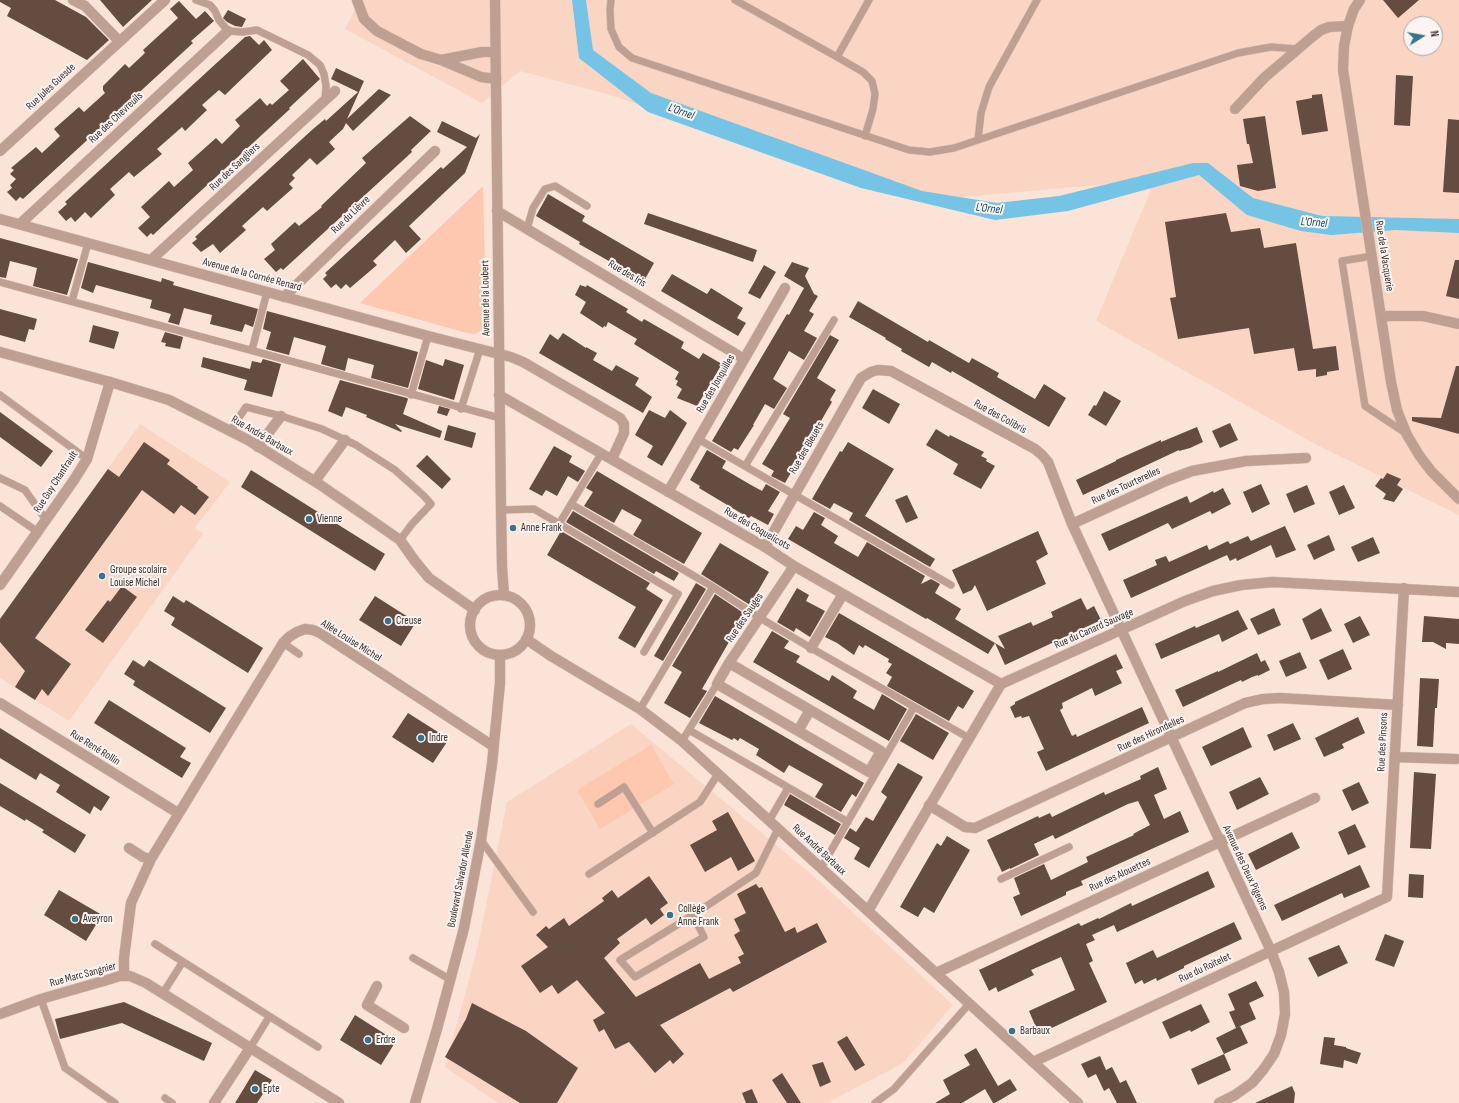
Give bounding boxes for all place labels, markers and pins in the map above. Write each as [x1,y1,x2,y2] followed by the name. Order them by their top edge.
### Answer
[317,512,342,526] place label: Vienne
[304,514,314,524] marker: Vienne
[521,521,562,535] place label: Anne Frank
[508,523,518,533] marker: Anne Frank
[110,563,167,589] place label: Groupe scolaire Louise Michel
[97,571,107,581] marker: Groupe scolaire Louise Michel
[396,614,422,628] place label: Creuse
[383,616,393,626] marker: Creuse
[429,731,448,745] place label: Indre
[416,733,426,743] marker: Indre
[678,902,719,928] place label: Collège Anne Frank
[665,910,675,920] marker: Collège Anne Frank
[83,912,113,926] place label: Aveyron
[70,914,80,924] marker: Aveyron
[1020,1024,1050,1038] place label: Barbaux
[1007,1026,1017,1036] marker: Barbaux
[376,1033,396,1047] place label: Erdre
[363,1035,373,1045] marker: Erdre
[263,1082,280,1096] place label: Epte
[250,1084,260,1094] marker: Epte

